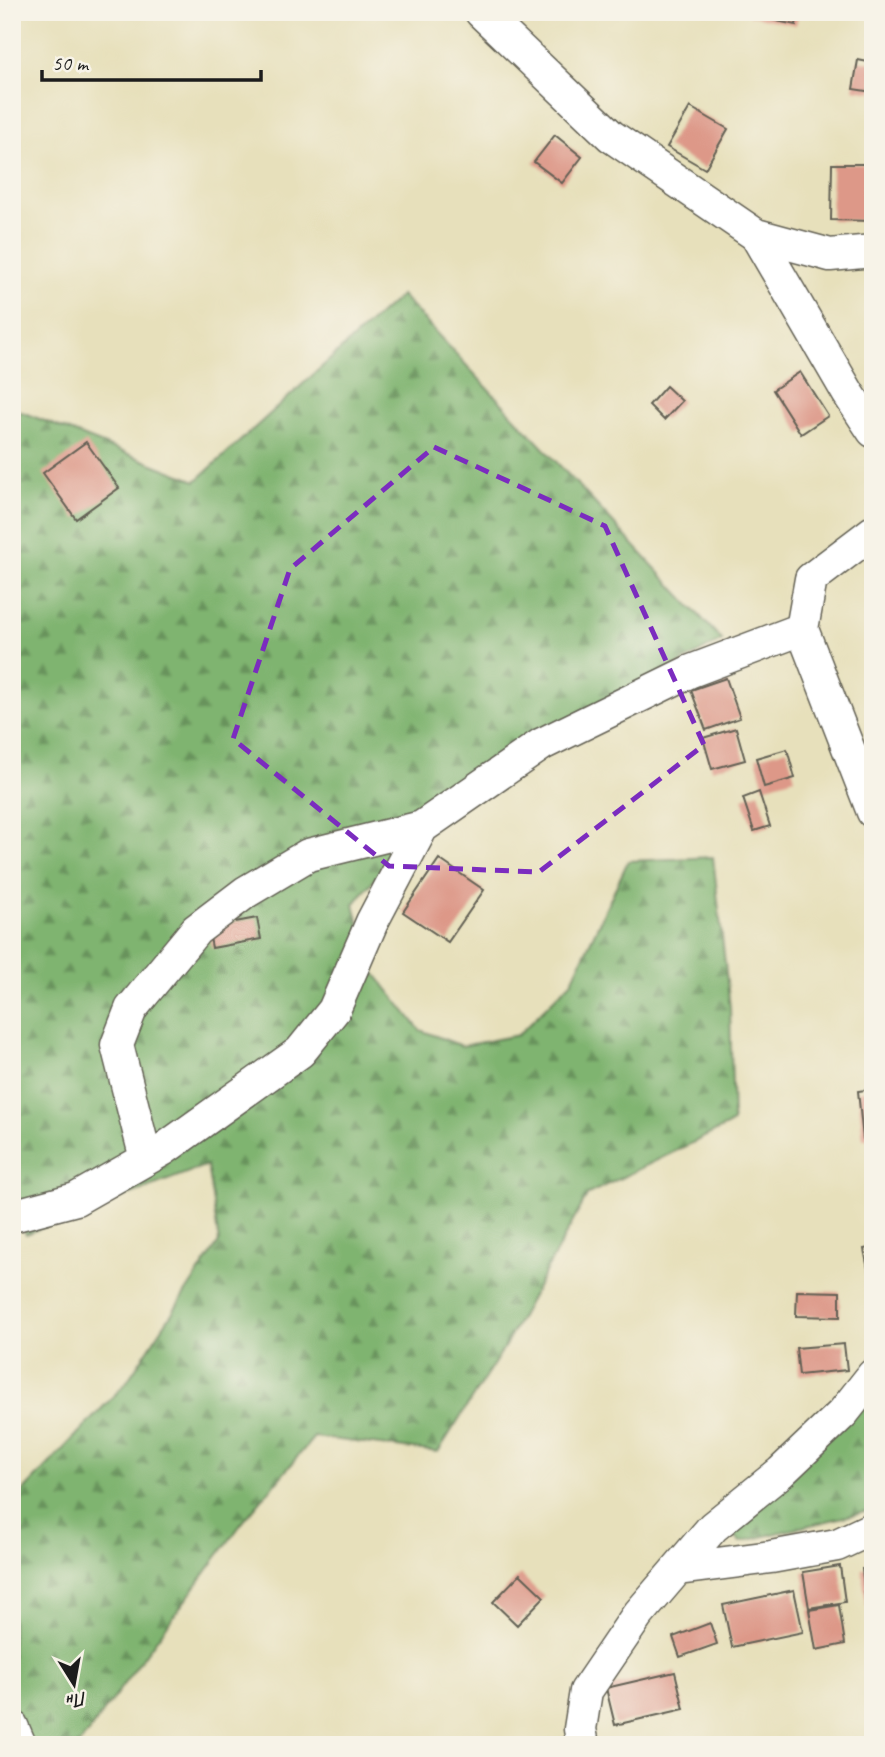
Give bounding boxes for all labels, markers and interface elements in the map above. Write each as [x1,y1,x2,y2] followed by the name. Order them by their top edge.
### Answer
[42,38,261,82] scale bar
[52,50,90,76] text: 50 m
[38,1648,108,1718] north arrow
[63,1686,89,1714] text: Пн

